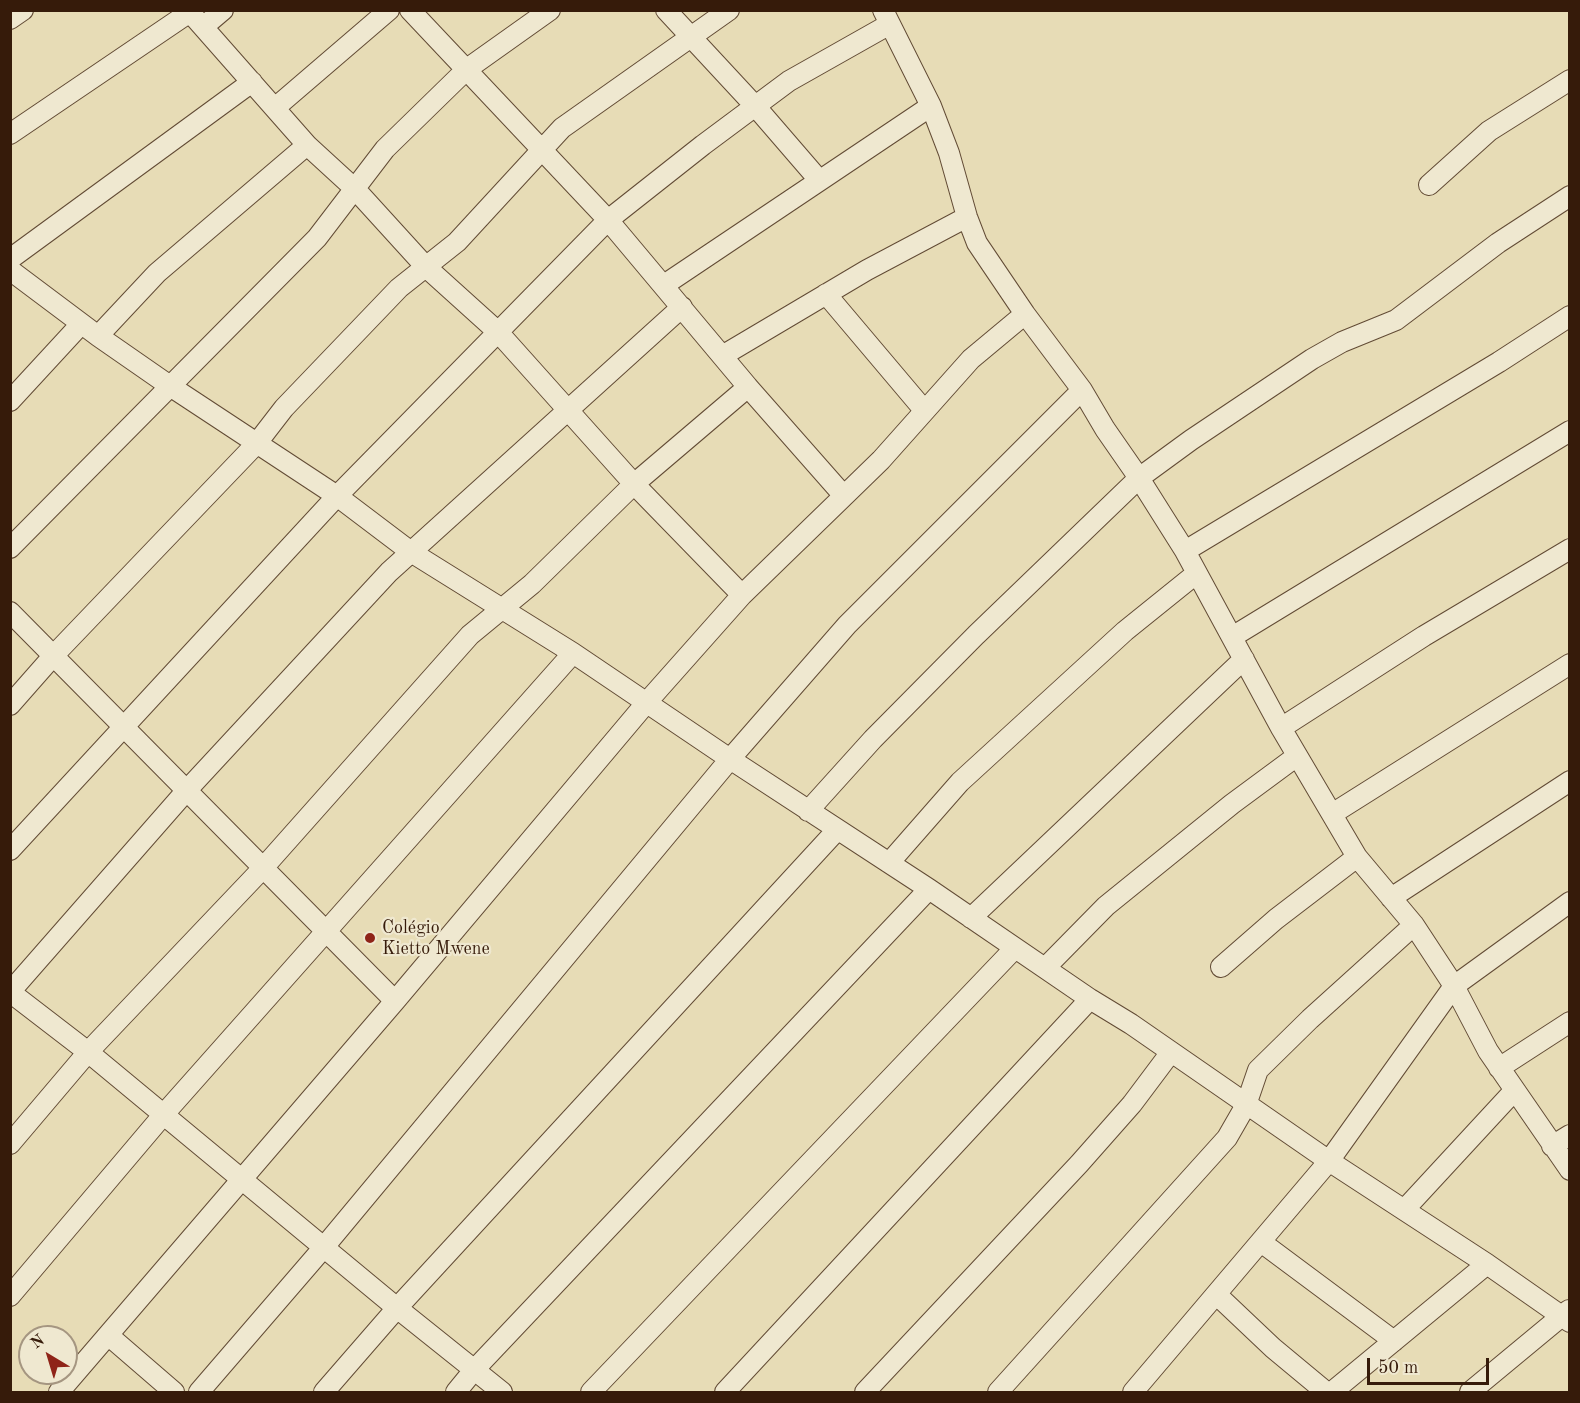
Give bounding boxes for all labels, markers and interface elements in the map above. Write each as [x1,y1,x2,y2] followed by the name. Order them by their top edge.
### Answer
[382,917,490,960] place label: Colégio Kietto Mwene
[363,931,377,945] marker: Colégio Kietto Mwene
[18,1325,78,1385] north arrow
[28,1332,48,1352] text: N
[1370,1346,1492,1384] scale bar
[1378,1359,1418,1377] text: 50 m

